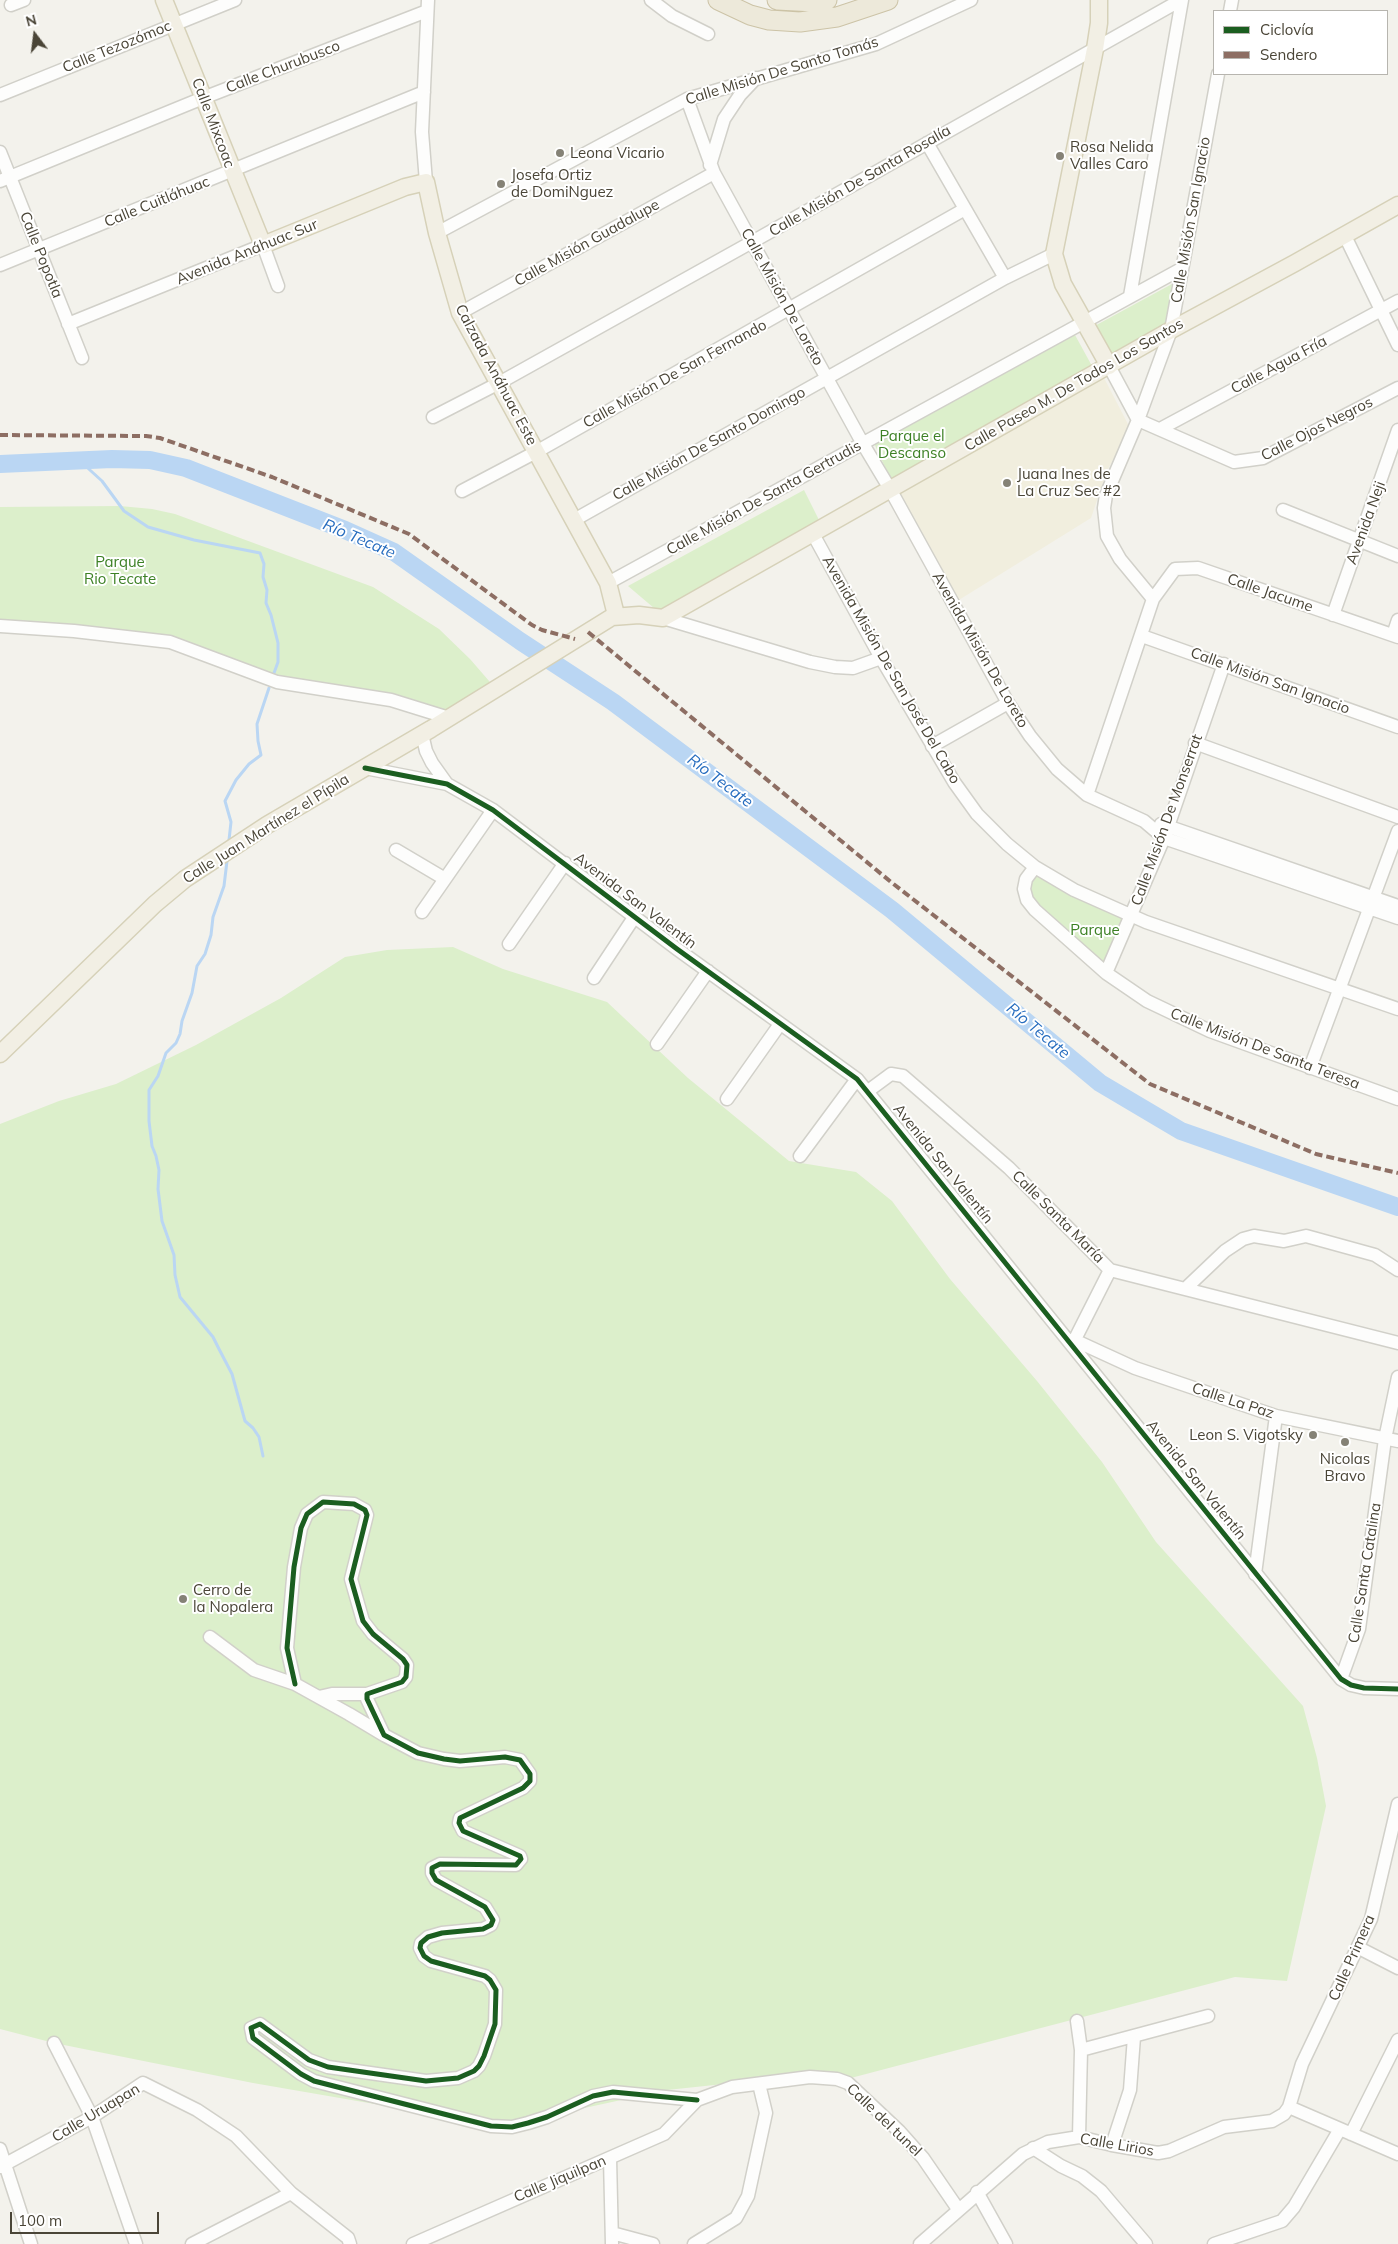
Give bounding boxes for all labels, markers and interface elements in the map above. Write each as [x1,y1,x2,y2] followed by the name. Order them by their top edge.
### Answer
[10,10,60,60] north arrow
[24,10,39,31] text: N
[1213,10,1388,75] legend
[60,17,174,77] street label: Calle Tezozómoc
[1260,20,1314,39] text: Ciclovía
[683,33,881,109] street label: Calle Misión De Santo Tomás
[223,37,343,97] street label: Calle Churubusco
[1260,45,1317,64] text: Sendero
[188,76,238,170] street label: Calle Mixcoac
[766,121,954,241] street label: Calle Misión De Santa Rosalía
[1168,136,1214,304] street label: Calle Misión San Ignacio
[1070,138,1154,173] place label: Rosa Nelida Valles Caro
[570,144,665,162] place label: Leona Vicario
[554,147,566,159] marker: Leona Vicario
[1054,150,1066,162] marker: Rosa Nelida Valles Caro
[511,166,613,201] place label: Josefa Ortiz de DomiNguez
[102,173,212,231] street label: Calle Cuitláhuac
[495,178,507,190] marker: Josefa Ortiz de DomiNguez
[511,196,663,290] street label: Calle Misión Guadalupe
[16,209,66,301] street label: Calle Popotla
[174,215,320,289] street label: Avenida Anáhuac Sur
[737,225,827,369] street label: Calle Misión De Loreto
[451,301,541,449] street label: Calzada Anáhuac Este
[961,315,1187,455] street label: Calle Paseo M. De Todos Los Santos
[580,316,770,432] street label: Calle Misión De San Fernando
[1228,332,1330,398] street label: Calle Agua Fría
[609,383,809,505] street label: Calle Misión De Santo Domingo
[1258,393,1376,465] street label: Calle Ojos Negros
[878,427,946,462] park label: Parque el Descanso
[663,437,865,559] street label: Calle Misión De Santa Gertrudis
[1017,465,1121,500] place label: Juana Ines de La Cruz Sec #2
[1001,477,1013,489] marker: Juana Ines de La Cruz Sec #2
[1343,479,1389,567] street label: Avenida Neji
[320,515,398,563] water label: Río Tecate
[84,553,156,588] park label: Parque Rio Tecate
[818,553,964,787] street label: Avenida Misión De San José Del Cabo
[928,569,1032,731] street label: Avenida Misión De Loreto
[1225,570,1315,616] street label: Calle Jacume
[1188,644,1352,718] street label: Calle Misión San Ignacio
[1128,732,1206,908] street label: Calle Misión De Monserrat
[683,750,757,812] water label: Río Tecate
[179,770,353,888] street label: Calle Juan Martínez el Pípila
[570,849,700,953] street label: Avenida San Valentín
[1070,921,1120,939] park label: Parque
[1002,999,1074,1063] water label: Río Tecate
[1168,1004,1362,1094] street label: Calle Misión De Santa Teresa
[889,1101,997,1227] street label: Avenida San Valentín
[1008,1167,1108,1267] street label: Calle Santa María
[1190,1379,1276,1423] street label: Calle La Paz
[1142,1417,1250,1543] street label: Avenida San Valentín
[1189,1426,1303,1444] place label: Leon S. Vigotsky
[1307,1429,1319,1441] marker: Leon S. Vigotsky
[1339,1436,1351,1448] marker: Nicolas Bravo
[1320,1450,1370,1485] place label: Nicolas Bravo
[1345,1502,1385,1644] street label: Calle Santa Catalina
[193,1581,273,1616] place label: Cerro de la Nopalera
[177,1593,189,1605] marker: Cerro de la Nopalera
[1325,1912,1379,2004] street label: Calle Primera
[49,2080,143,2146] street label: Calle Uruapan
[843,2080,925,2160] street label: Calle del tunel
[1079,2130,1155,2160] street label: Calle Lirios
[511,2152,609,2206] street label: Calle Jiquilpan
[12,2202,161,2234] scale bar
[18,2211,62,2230] text: 100 m

